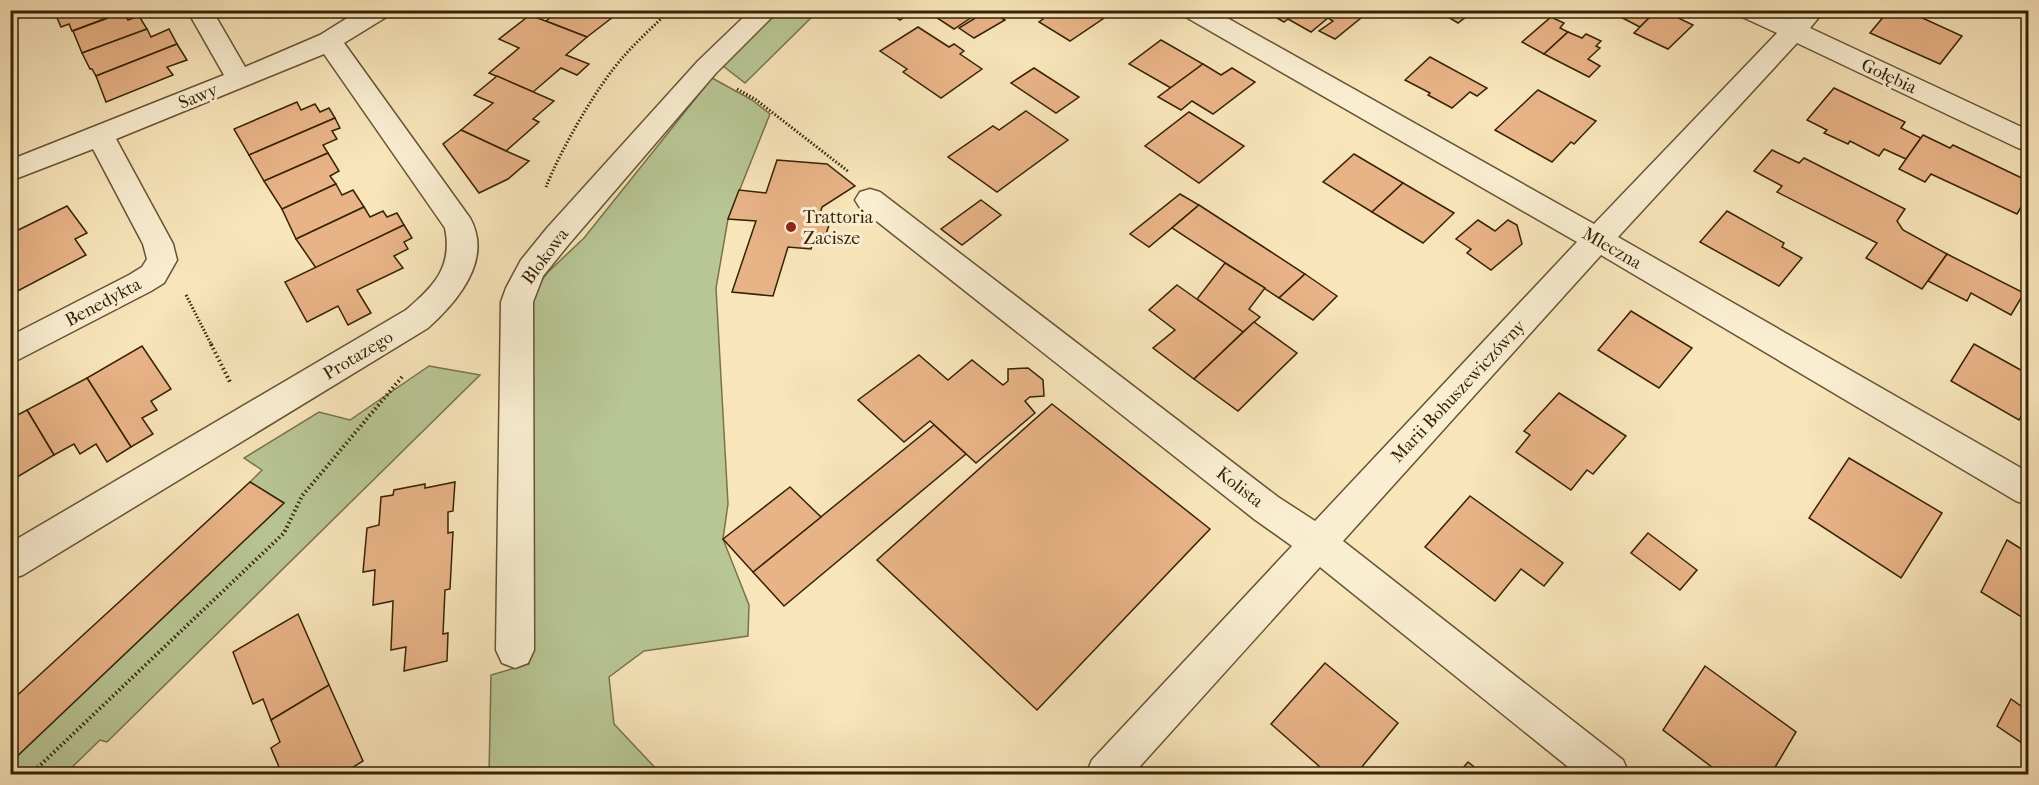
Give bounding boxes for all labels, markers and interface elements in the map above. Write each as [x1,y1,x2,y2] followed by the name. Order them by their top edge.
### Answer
[1858,55,1920,99] street label: Gołębia
[176,79,222,114] street label: Sawy
[803,207,874,249] place label: Trattoria Zacisze
[784,220,798,234] marker: Trattoria Zacisze
[1578,223,1646,274] street label: Mleczna
[518,224,574,289] street label: Blokowa
[62,273,145,331] street label: Benedykta
[1387,315,1531,467] street label: Marii Bohuszewiczówny
[320,326,397,384] street label: Protazego
[1212,463,1268,513] street label: Kolista

